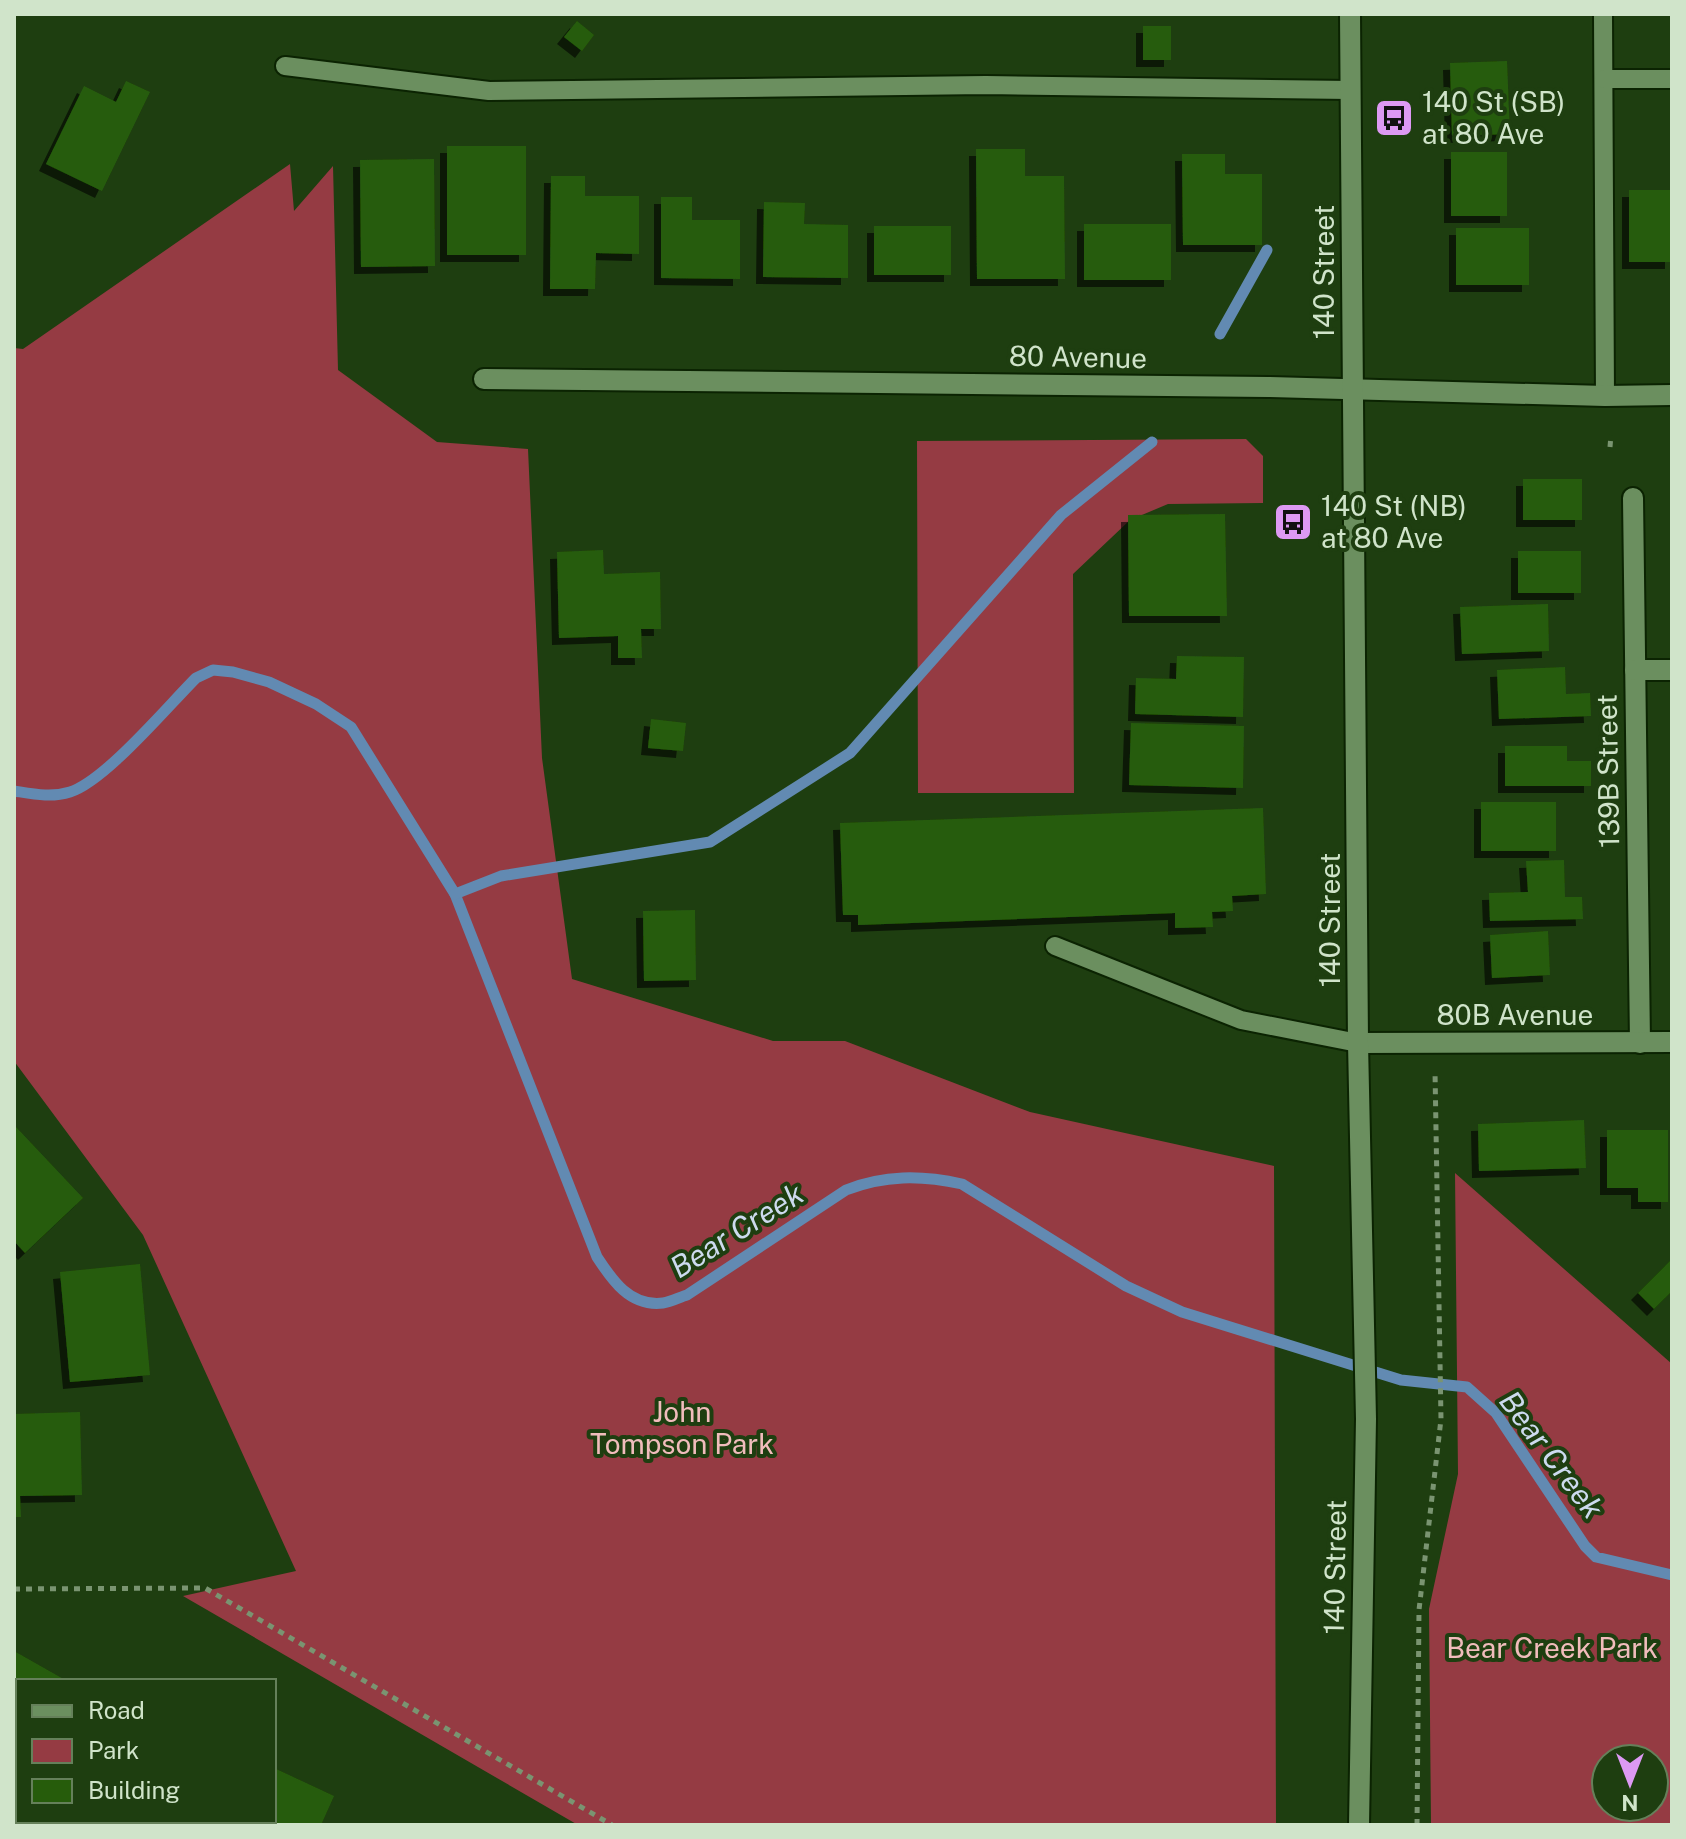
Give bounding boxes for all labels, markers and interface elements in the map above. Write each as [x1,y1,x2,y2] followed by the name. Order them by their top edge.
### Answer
[1422,85,1565,150] place label: 140 St (SB) at 80 Ave
[1373,97,1415,139] bus stop icon: 140 St (SB) at 80 Ave
[1307,205,1340,339] street label: 140 Street
[1009,339,1147,374] street label: 80 Avenue
[1321,489,1467,554] place label: 140 St (NB) at 80 Ave
[1272,501,1314,543] bus stop icon: 140 St (NB) at 80 Ave
[1590,694,1625,848] street label: 139B Street
[1313,853,1346,987] street label: 140 Street
[1437,998,1593,1031] street label: 80B Avenue
[663,1175,810,1285] water label: Bear Creek
[1492,1384,1612,1526] water label: Bear Creek
[590,1395,774,1460] park label: John Tompson Park
[1317,1499,1352,1635] street label: 140 Street
[1446,1631,1658,1664] park label: Bear Creek Park
[16,1679,276,1823] legend
[88,1696,145,1724] text: Road
[88,1736,139,1764] text: Park
[1590,1743,1670,1823] north arrow
[88,1776,180,1804] text: Building
[1621,1790,1639,1816] text: N

